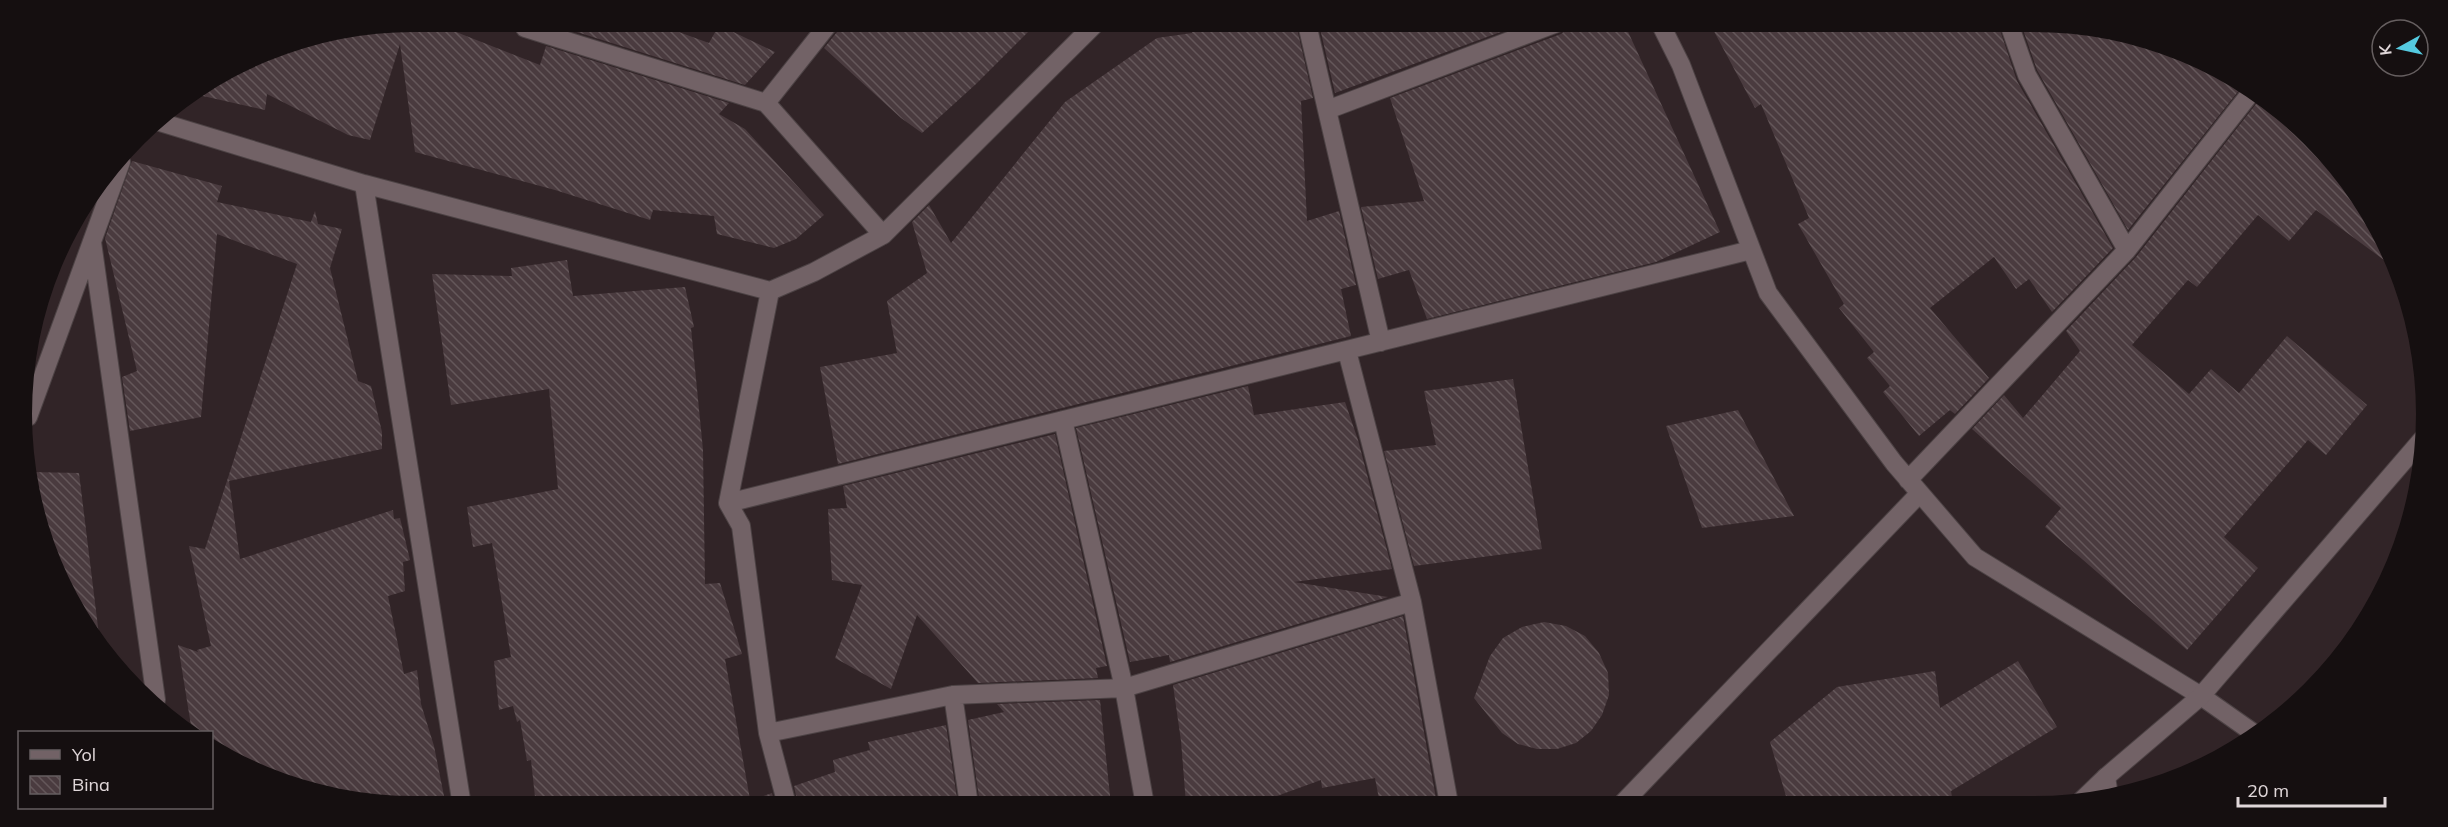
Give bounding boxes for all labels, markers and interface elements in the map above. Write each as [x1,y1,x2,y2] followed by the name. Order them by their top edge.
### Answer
[2370,18,2430,78] north arrow
[2374,42,2396,57] text: K
[18,731,213,809] legend
[71,743,96,766] text: Yol
[2238,770,2385,808] scale bar
[72,773,110,796] text: Bina
[2247,779,2289,802] text: 20 m

